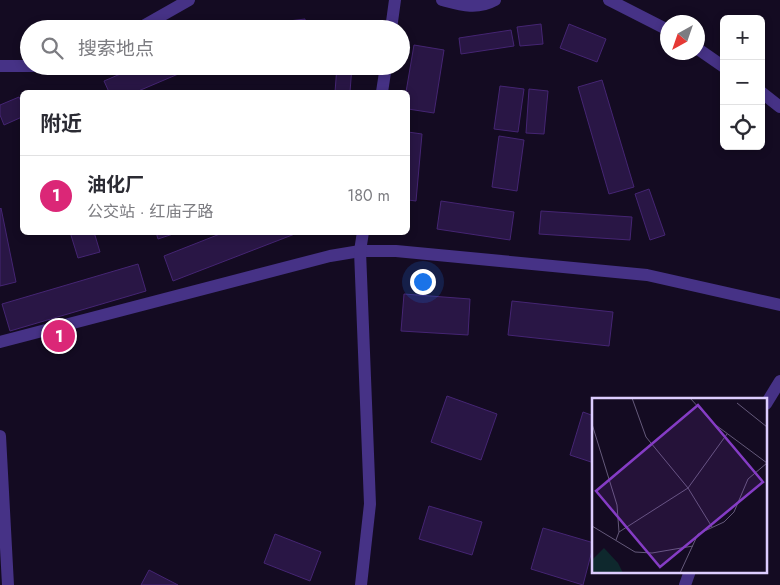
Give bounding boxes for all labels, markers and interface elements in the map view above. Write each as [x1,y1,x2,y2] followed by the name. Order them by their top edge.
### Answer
[660,15,705,60] north arrow
[720,15,765,150] map controls
[720,15,765,60] button: +
[20,20,410,75] search box
[38,34,66,62] icon: search
[78,35,154,62] text: 搜索地点
[720,60,765,105] button: −
[720,105,765,150] button: locate
[40,109,82,139] text: 附近
[87,171,144,198] text: 油化厂
[52,184,60,207] text: 1
[347,184,390,207] text: 180 m
[87,200,213,223] text: 公交站 · 红庙子路
[410,269,436,295] your location
[43,317,75,355] pin: 1
[592,398,768,572] inset map

